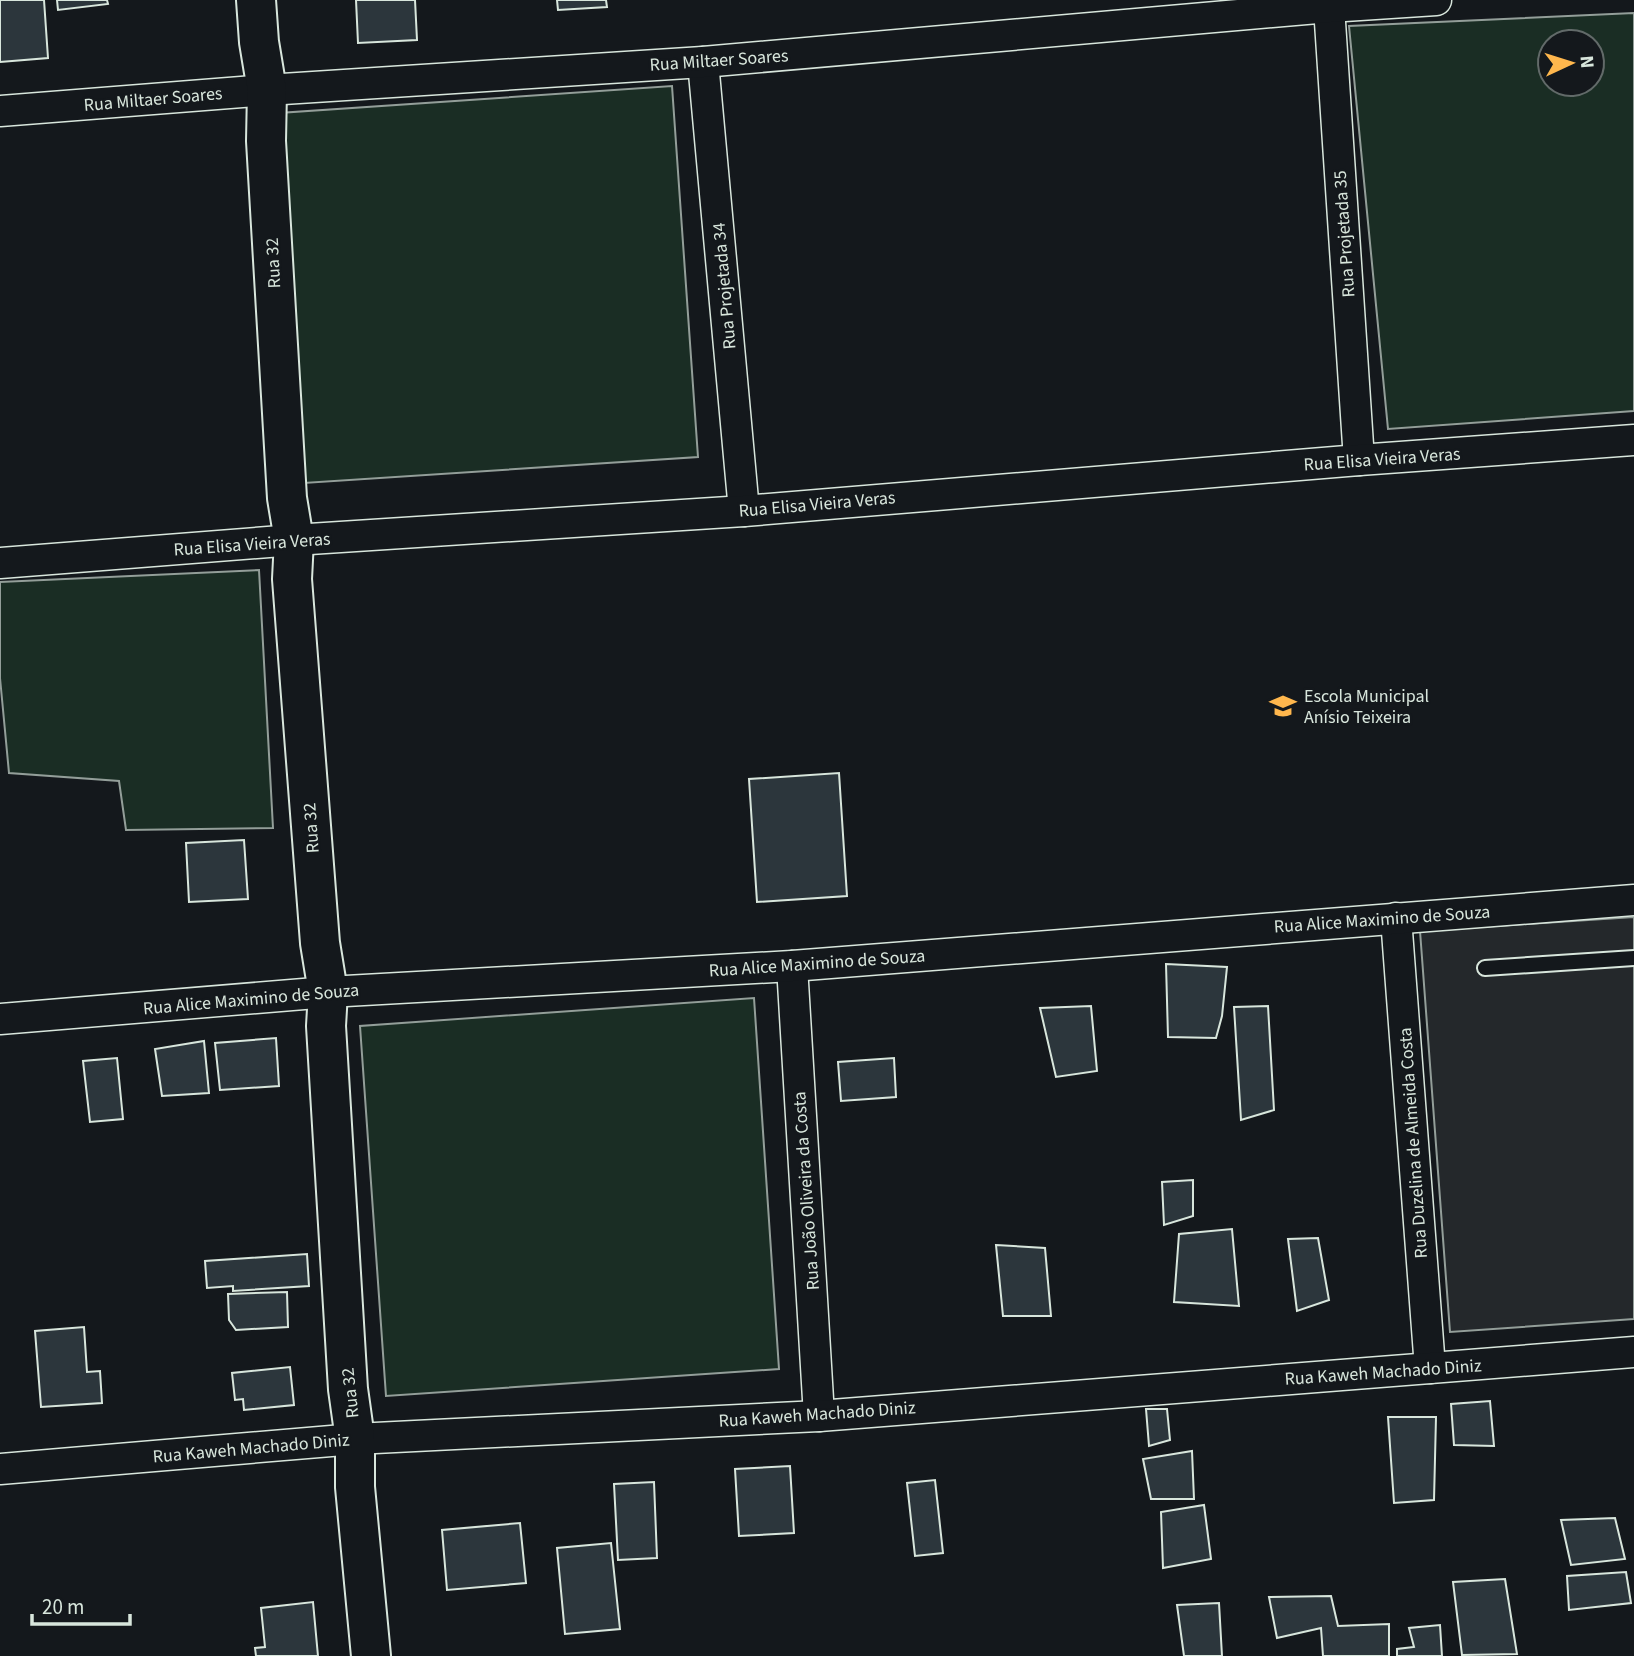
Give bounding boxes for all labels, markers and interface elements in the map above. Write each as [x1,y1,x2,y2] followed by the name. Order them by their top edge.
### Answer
[1536,28,1606,98] north arrow
[649,43,789,78] street label: Rua Miltaer Soares
[1573,55,1600,69] text: N
[83,81,223,118] street label: Rua Miltaer Soares
[1328,170,1361,298] street label: Rua Projetada 35
[706,221,742,350] street label: Rua Projetada 34
[260,237,287,289] street label: Rua 32
[1303,442,1461,477] street label: Rua Elisa Vieira Veras
[738,485,897,524] street label: Rua Elisa Vieira Veras
[173,527,331,562] street label: Rua Elisa Vieira Veras
[1304,684,1429,730] place label: Escola Municipal Anísio Teixeira
[1268,691,1298,721] school or university icon: Escola Municipal Anísio Teixeira
[297,802,326,854] street label: Rua 32
[1273,899,1491,940] street label: Rua Alice Maximino de Souza
[708,943,926,984] street label: Rua Alice Maximino de Souza
[142,978,360,1021] street label: Rua Alice Maximino de Souza
[1393,1027,1434,1259] street label: Rua Duzelina de Almeida Costa
[787,1091,826,1291] street label: Rua João Oliveira da Costa
[1284,1353,1483,1392] street label: Rua Kaweh Machado Diniz
[335,1366,366,1419] street label: Rua 32
[718,1395,917,1434] street label: Rua Kaweh Machado Diniz
[152,1427,351,1470] street label: Rua Kaweh Machado Diniz
[32,1582,130,1626] scale bar
[42,1592,84,1622] text: 20 m

